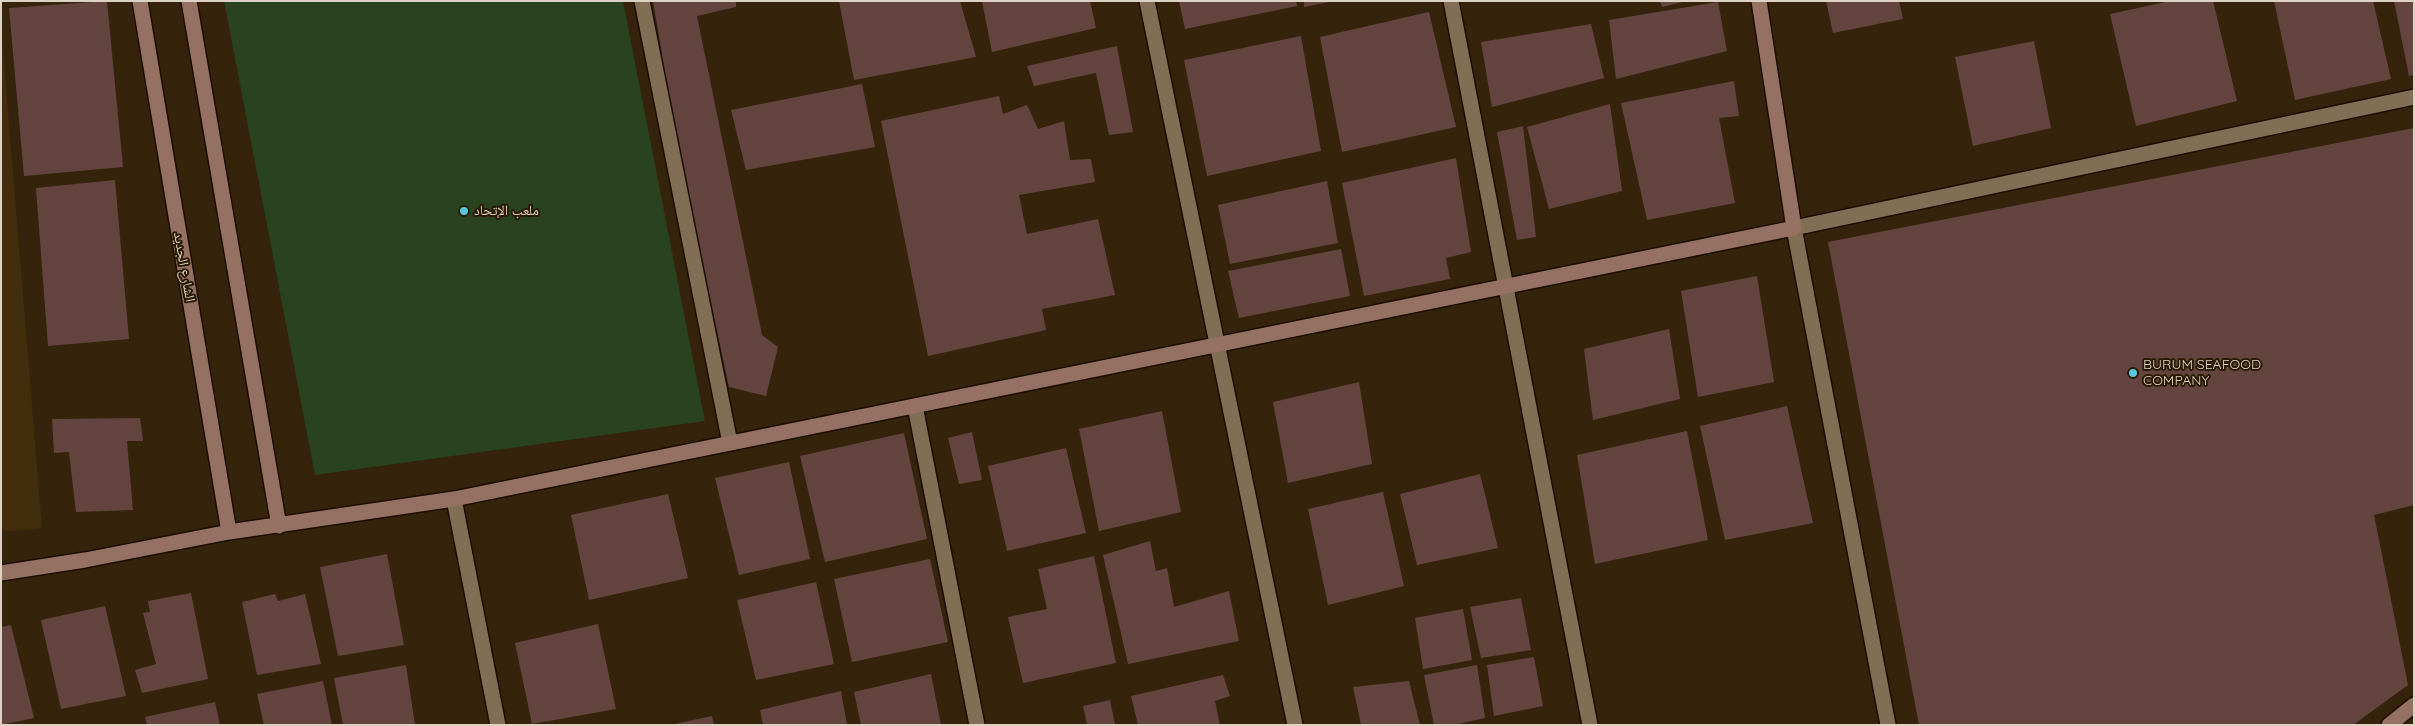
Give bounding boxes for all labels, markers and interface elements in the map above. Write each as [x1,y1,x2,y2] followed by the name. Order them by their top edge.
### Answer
[474,203,539,219] place label: ملعب الإتحاد
[458,205,470,217] marker: ملعب الإتحاد
[170,231,198,303] street label: الشارع الجديد
[2143,357,2261,390] place label: BURUM SEAFOOD COMPANY
[2127,367,2139,379] marker: BURUM SEAFOOD COMPANY

